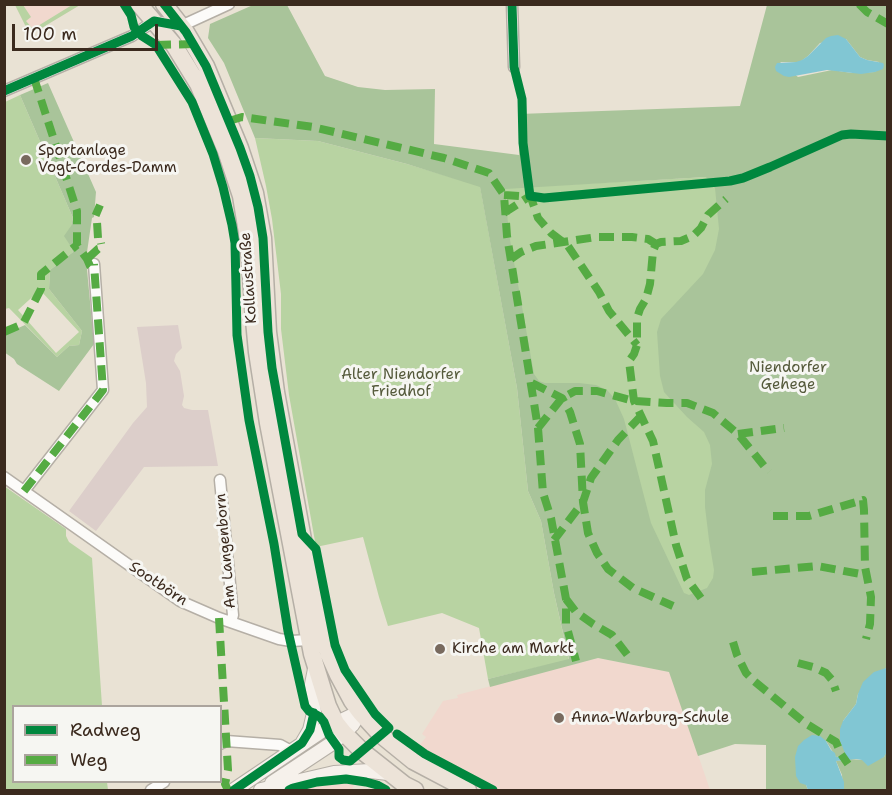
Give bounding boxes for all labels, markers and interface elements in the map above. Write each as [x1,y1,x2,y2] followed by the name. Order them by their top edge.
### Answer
[15,12,160,50] scale bar
[23,22,77,46] text: 100 m
[38,142,177,177] place label: Sportanlage Vogt-Cordes-Damm
[19,153,33,167] marker: Sportanlage Vogt-Cordes-Damm
[237,232,261,324] street label: Kollaustraße
[749,359,827,394] park label: Niendorfer Gehege
[341,366,461,401] park label: Alter Niendorfer Friedhof
[212,493,240,609] street label: Am Langenborn
[126,558,190,610] street label: Sootbörn
[452,640,574,658] place label: Kirche am Markt
[433,642,447,656] marker: Kirche am Markt
[12,705,222,783] legend
[571,709,729,727] place label: Anna-Warburg-Schule
[552,711,566,725] marker: Anna-Warburg-Schule
[70,718,141,742] text: Radweg
[70,748,108,772] text: Weg

